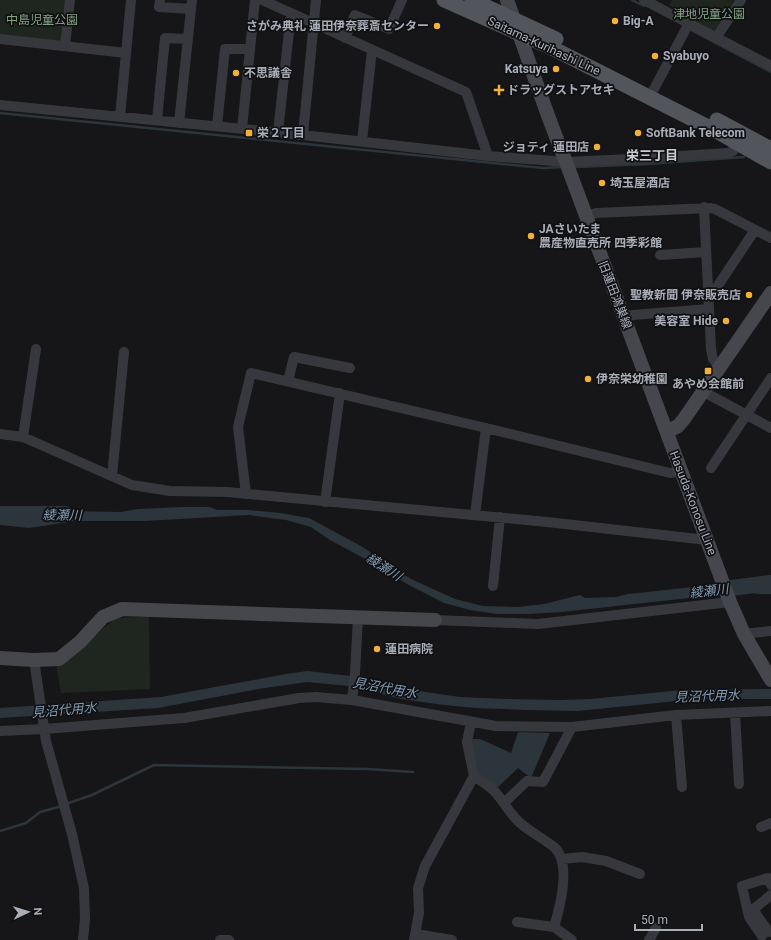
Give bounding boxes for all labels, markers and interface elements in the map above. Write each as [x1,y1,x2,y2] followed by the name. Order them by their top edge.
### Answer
[673,7,745,21] park label: 津地児童公園
[6,13,78,27] park label: 中島児童公園
[485,14,603,78] street label: Saitama-Kurihashi Line
[623,14,654,28] place label: Big-A
[610,16,620,26] marker: Big-A
[246,19,429,33] place label: さがみ典礼 蓮田伊奈葬斎センター
[432,21,442,31] marker: さがみ典礼 蓮田伊奈葬斎センター
[663,49,709,63] place label: Syabuyo
[650,51,660,61] marker: Syabuyo
[505,62,549,76] place label: Katsuya
[551,64,561,74] marker: Katsuya
[244,66,292,80] place label: 不思議舎
[231,68,241,78] marker: 不思議舎
[507,83,615,97] place label: ドラッグストアセキ
[494,85,504,95] marker: ドラッグストアセキ
[257,126,305,140] place label: 栄２丁目
[646,126,745,140] place label: SoftBank Telecom
[244,128,254,138] marker: 栄２丁目
[633,128,643,138] marker: SoftBank Telecom
[503,140,589,154] place label: ジョティ 蓮田店
[592,142,602,152] marker: ジョティ 蓮田店
[626,148,678,163] district label: 栄三丁目
[610,176,670,190] place label: 埼玉屋酒店
[597,178,607,188] marker: 埼玉屋酒店
[539,222,662,250] place label: JAさいたま 農産物直売所 四季彩館
[526,231,536,241] marker: JAさいたま 農産物直売所 四季彩館
[596,259,634,331] street label: 旧蓮田鴻巣線
[630,288,741,302] place label: 聖教新聞 伊奈販売店
[744,290,754,300] marker: 聖教新聞 伊奈販売店
[654,314,719,328] place label: 美容室 Hide
[721,316,731,326] marker: 美容室 Hide
[703,366,713,376] marker: あやめ会館前
[596,372,668,386] place label: 伊奈栄幼稚園
[583,374,593,384] marker: 伊奈栄幼稚園
[672,377,744,391] place label: あやめ会館前
[667,449,719,557] street label: Hasuda-Konosu Line
[42,507,84,523] water label: 綾瀬川
[364,550,406,585] water label: 綾瀬川
[689,581,731,601] water label: 綾瀬川
[385,642,433,656] place label: 蓮田病院
[372,644,382,654] marker: 蓮田病院
[352,675,420,701] water label: 見沼代用水
[674,687,742,705] water label: 見沼代用水
[31,700,99,720] water label: 見沼代用水
[8,892,48,932] north arrow
[635,906,702,932] scale bar
[31,907,44,916] text: N
[641,913,668,927] text: 50 m

